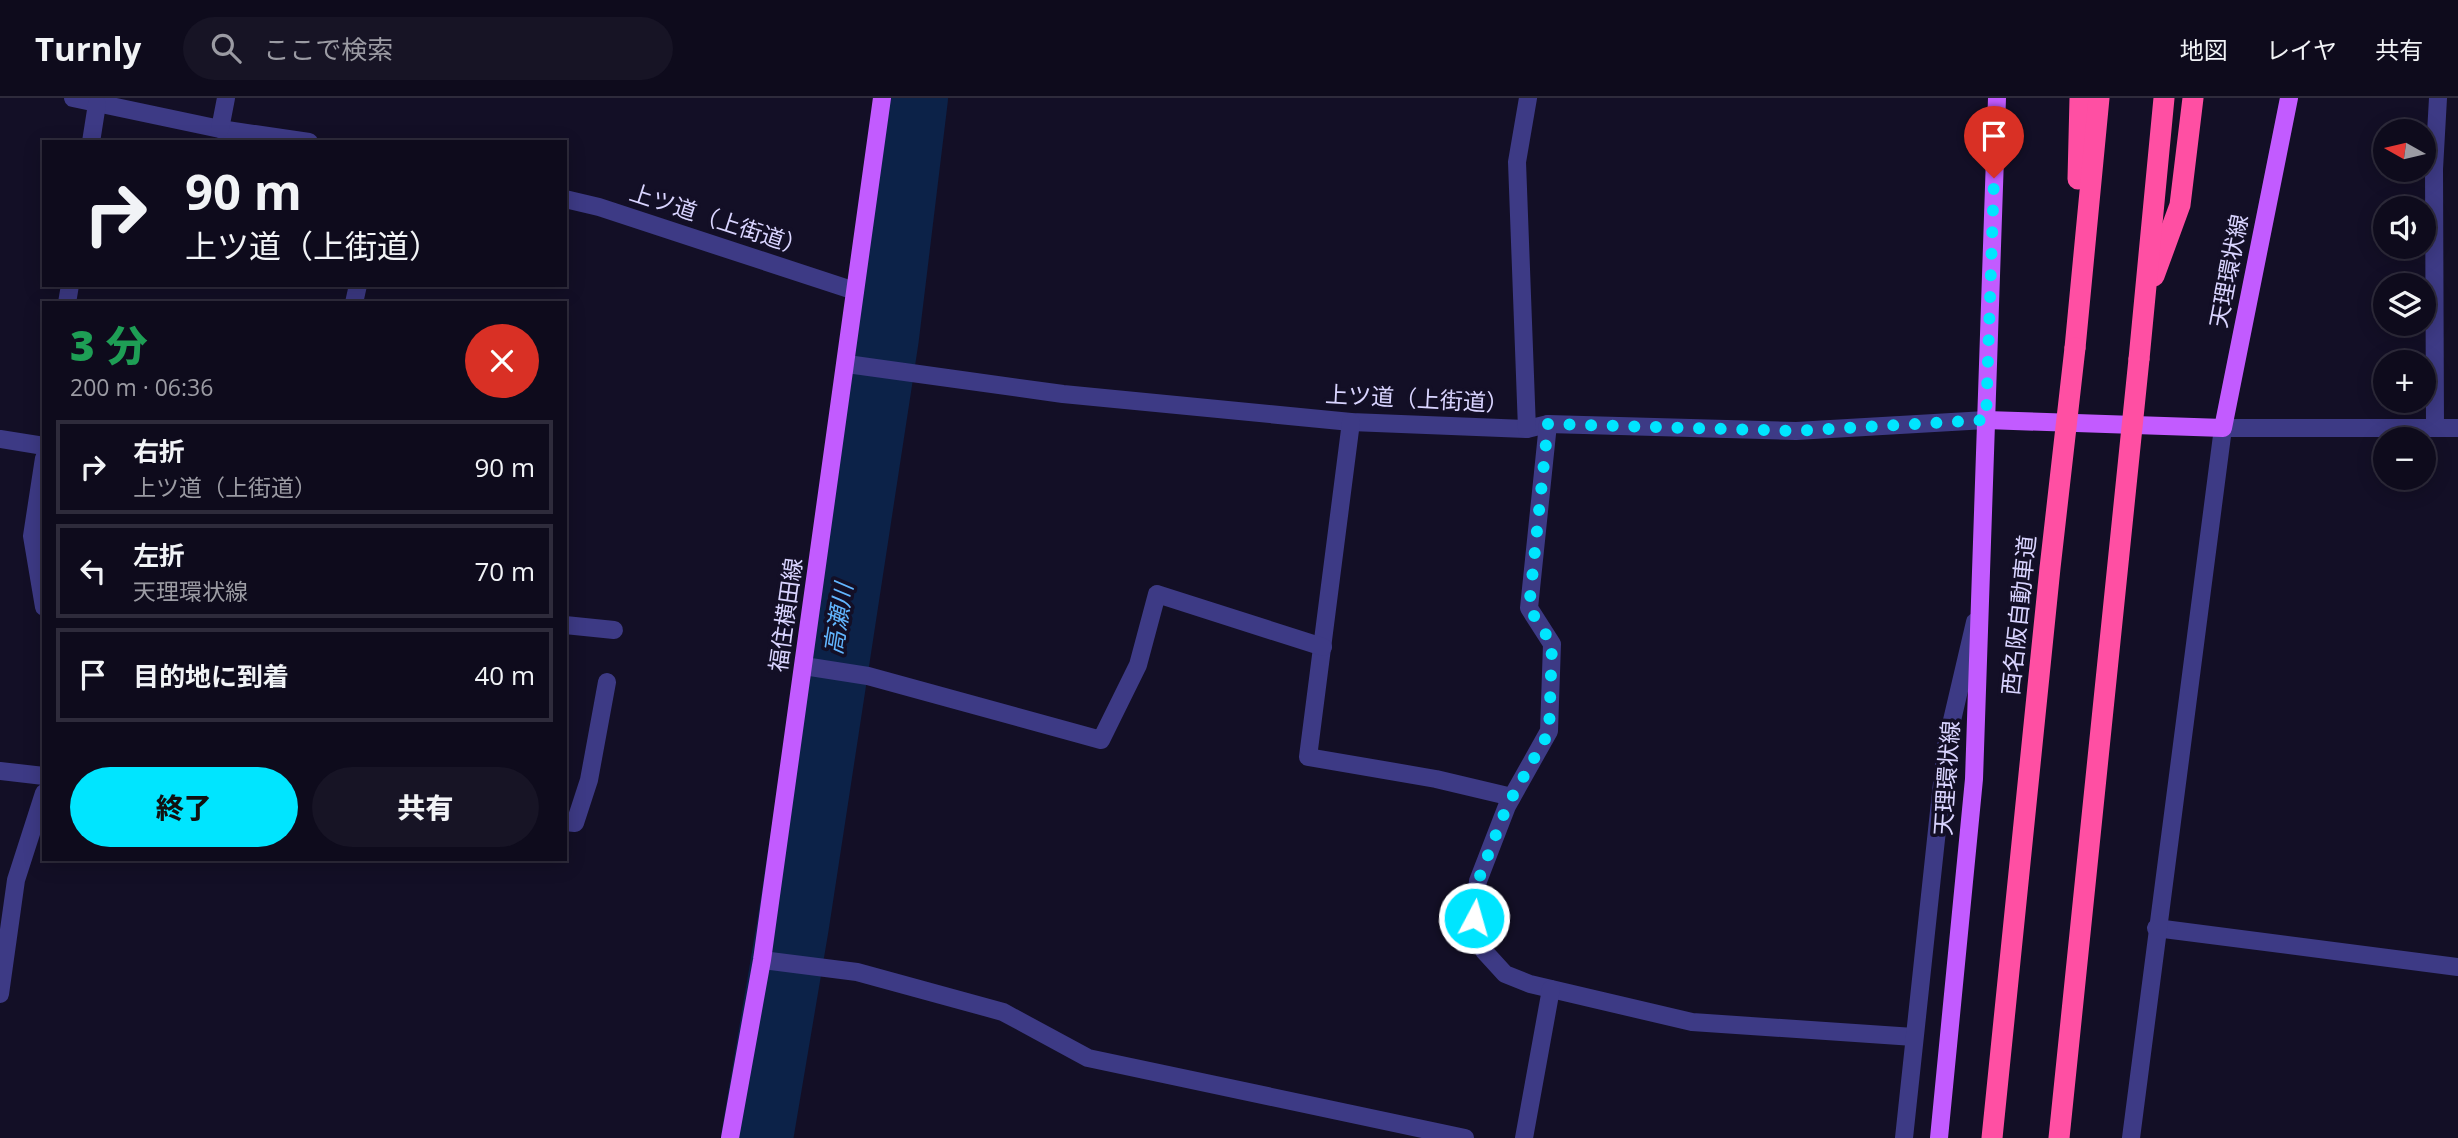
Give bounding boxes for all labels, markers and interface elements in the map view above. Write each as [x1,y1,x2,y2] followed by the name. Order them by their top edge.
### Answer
[183,17,673,80] search box
[35,26,141,71] text: Turnly
[207,29,245,67] icon: search
[263,31,393,67] text: ここで検索
[2180,33,2228,66] text: 地図
[2266,33,2337,66] text: レイヤ
[2375,33,2423,66] text: 共有
[1964,106,2024,178] pin
[1975,117,2013,155] icon: arrive
[2373,119,2436,182] north arrow
[2373,119,2436,490] map controls
[185,158,302,224] text: 90 m
[70,168,161,259] icon: right
[626,175,811,263] street label: 上ツ道（上街道）
[2373,196,2436,259] button: sound
[2201,211,2255,330] street label: 天理環状線
[185,224,441,267] text: 上ツ道（上街道）
[2373,273,2436,336] button: layers
[70,316,148,373] text: 3 分
[465,324,539,398] button: close
[2373,350,2436,413] button: +
[70,371,213,403] text: 200 m · 06:36
[1324,377,1510,419] street label: 上ツ道（上街道）
[2373,427,2436,490] button: −
[133,433,185,469] text: 右折
[74,448,112,486] icon: right
[474,449,535,485] text: 90 m
[133,471,317,503] text: 上ツ道（上街道）
[1994,533,2042,697] street label: 西名阪自動車道
[133,537,185,573] text: 左折
[74,552,112,590] icon: left
[474,553,535,589] text: 70 m
[761,556,809,674] street label: 福住横田線
[133,575,248,607] text: 天理環状線
[816,578,860,657] water label: 高瀬川
[74,656,112,694] icon: arrive
[474,657,535,693] text: 40 m
[133,658,289,694] text: 目的地に到着
[1926,719,1966,836] street label: 天理環状線
[70,767,298,847] button: 終了
[312,767,539,847] button: 共有
[1437,881,1511,955] position arrow

